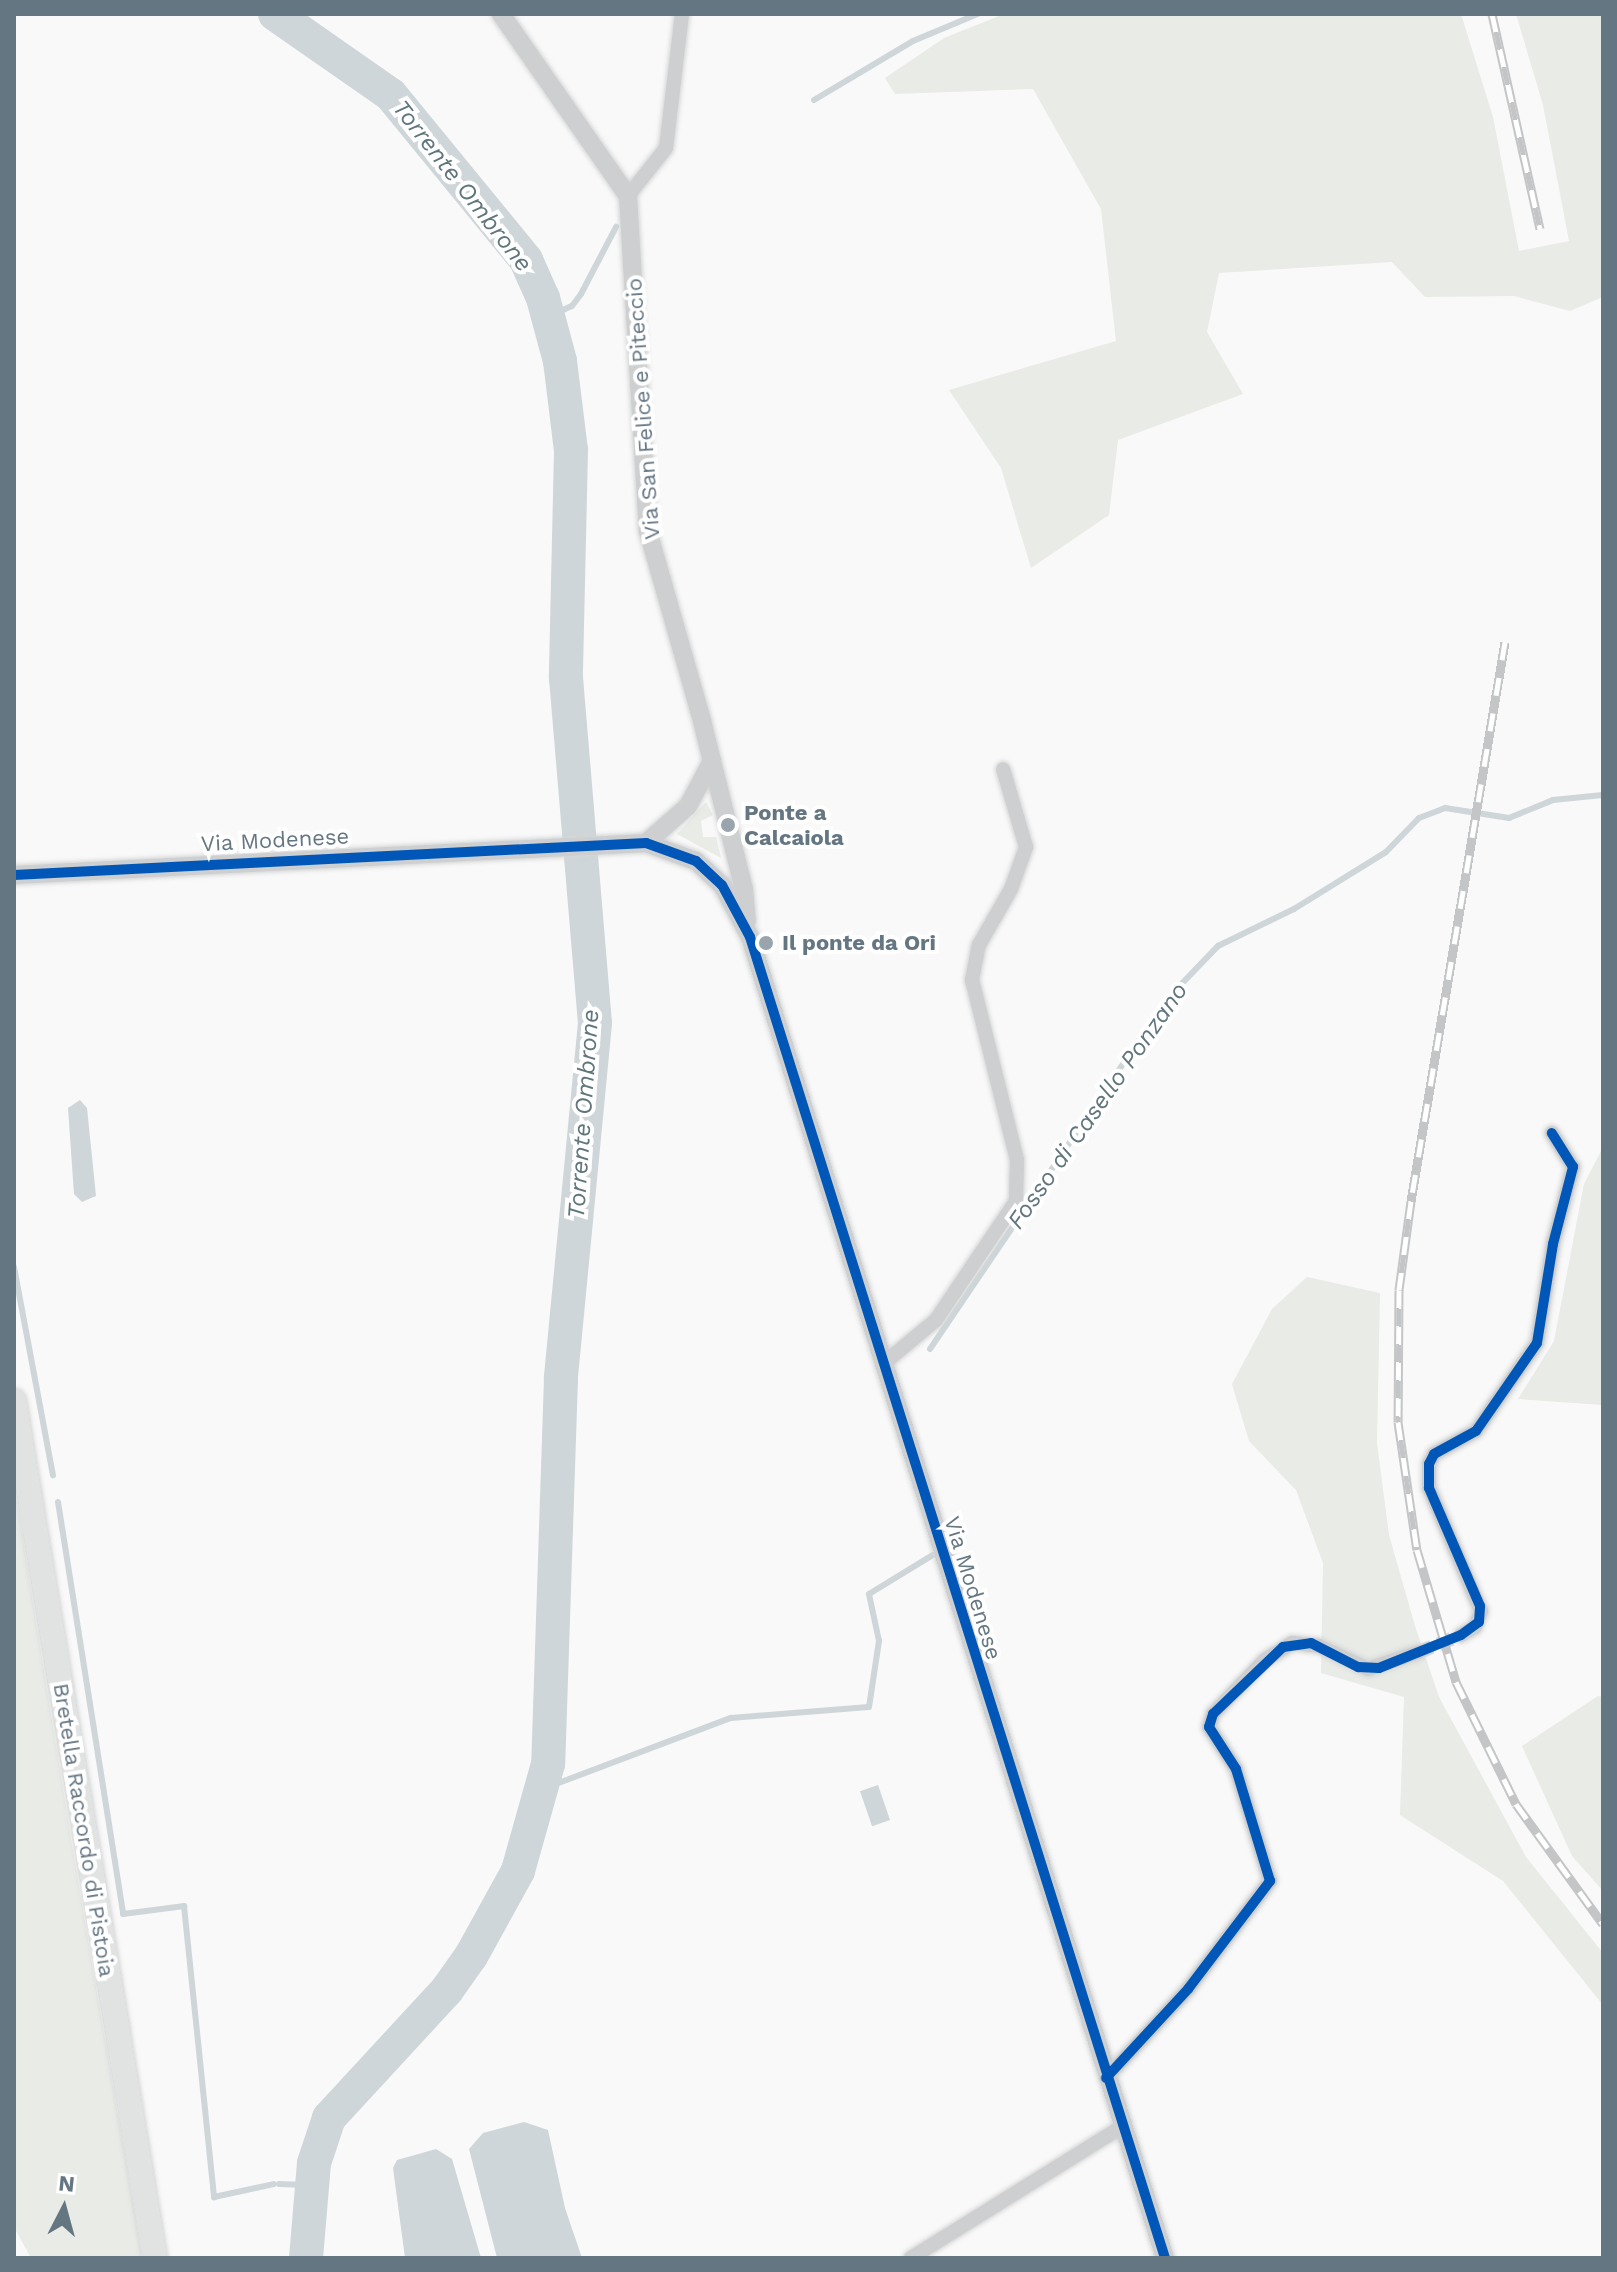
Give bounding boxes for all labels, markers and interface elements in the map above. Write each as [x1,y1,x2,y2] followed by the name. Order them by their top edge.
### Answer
[386,94,538,278] water label: Torrente Ombrone
[621,277,665,541] street label: Via San Felice e Piteccio
[744,799,844,850] place label: Ponte a Calcaiola
[719,816,737,834] marker: Ponte a Calcaiola
[200,823,350,857] street label: Via Modenese
[782,930,936,956] place label: Il ponte da Ori
[757,934,775,952] marker: Il ponte da Ori
[1002,977,1194,1235] water label: Fosso di Casello Ponzano
[562,1008,606,1220] water label: Torrente Ombrone
[939,1513,1007,1663] street label: Via Modenese
[48,1681,120,1979] street label: Bretella Raccordo di Pistoia
[24,2168,104,2248] north arrow
[57,2170,76,2197] text: N

